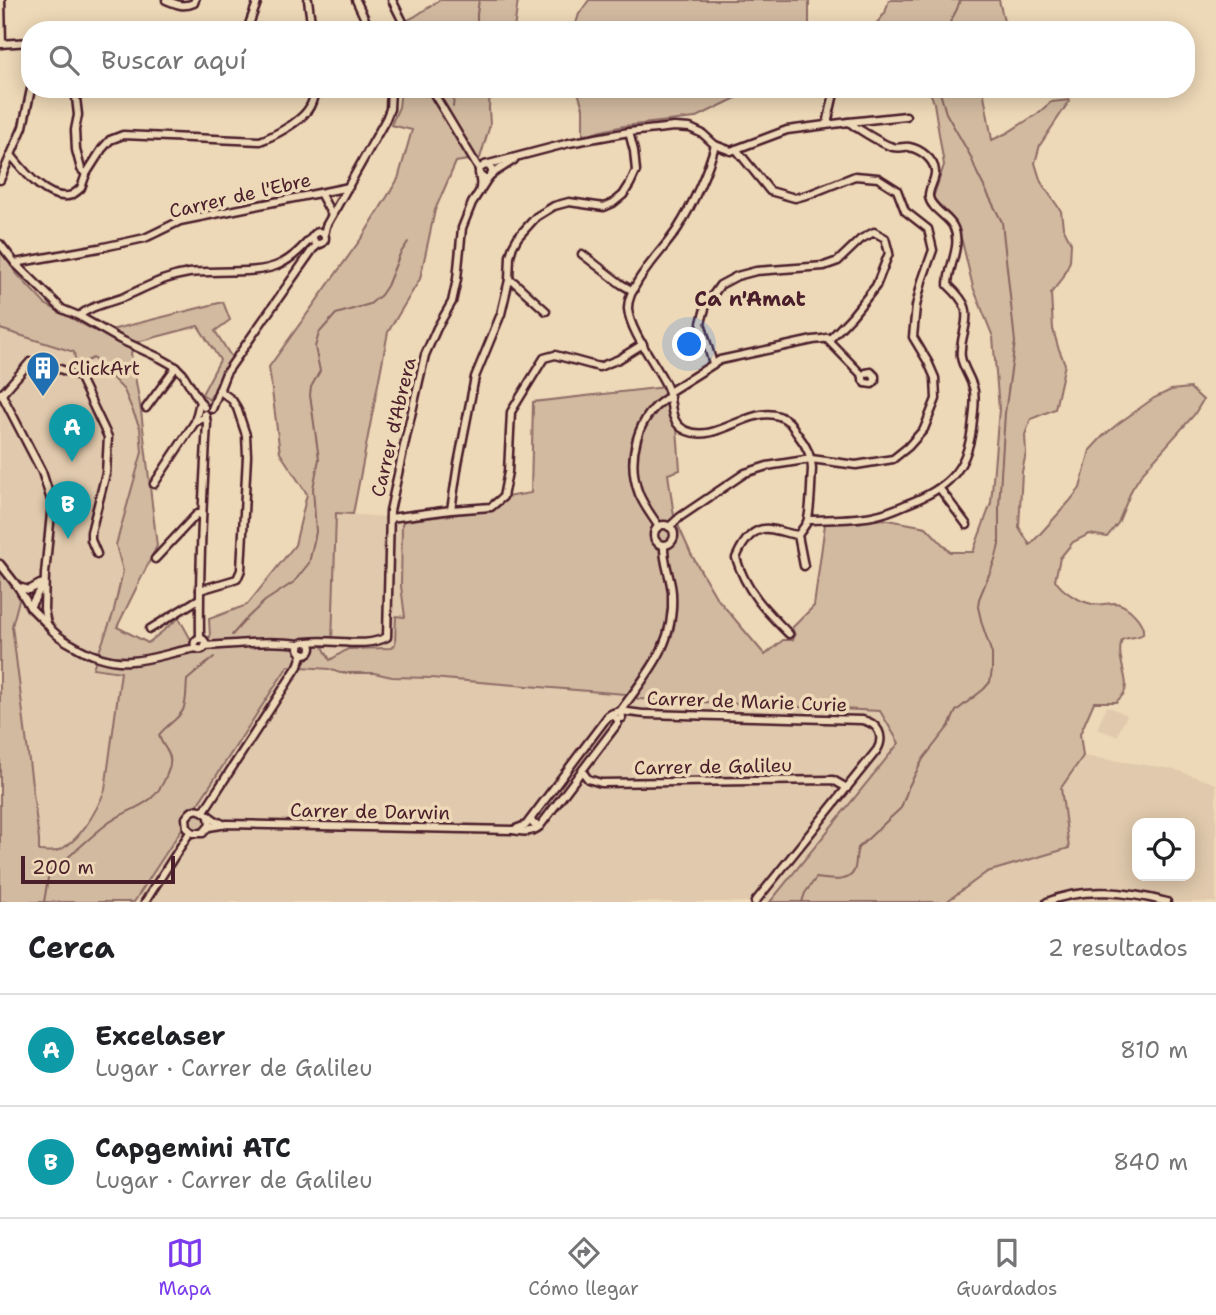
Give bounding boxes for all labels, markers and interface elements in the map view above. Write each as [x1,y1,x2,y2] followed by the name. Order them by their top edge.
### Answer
[21,21,1195,98] search box
[45,41,83,79] icon: search
[101,42,247,77] text: Buscar aquí
[167,167,313,224] street label: Carrer de l'Ebre
[694,285,806,313] district label: Ca n'Amat
[672,327,706,361] your location
[24,349,62,398] building icon: ClickArt
[365,355,422,499] street label: Carrer d'Abrera
[68,356,140,381] place label: ClickArt
[49,404,95,462] pin: A
[45,481,91,539] pin: B
[646,686,848,717] street label: Carrer de Marie Curie
[634,753,792,780] street label: Carrer de Galileu
[290,798,450,825] street label: Carrer de Darwin
[1132,818,1195,881] map controls
[1132,818,1195,881] button: locate
[21,853,175,885] scale bar
[32,855,94,880] text: 200 m
[28,927,115,968] text: Cerca
[1048,933,1188,963] text: 2 resultados
[95,1018,225,1053] text: Excelaser
[42,1035,60,1065] text: A
[1120,1035,1188,1065] text: 810 m
[95,1053,373,1083] text: Lugar · Carrer de Galileu
[95,1130,291,1165] text: Capgemini ATC
[44,1147,58,1177] text: B
[1113,1147,1188,1177] text: 840 m
[95,1165,373,1195] text: Lugar · Carrer de Galileu
[159,1234,211,1301] tab: Mapa
[528,1234,639,1301] tab: Cómo llegar
[956,1234,1057,1301] tab: Guardados

